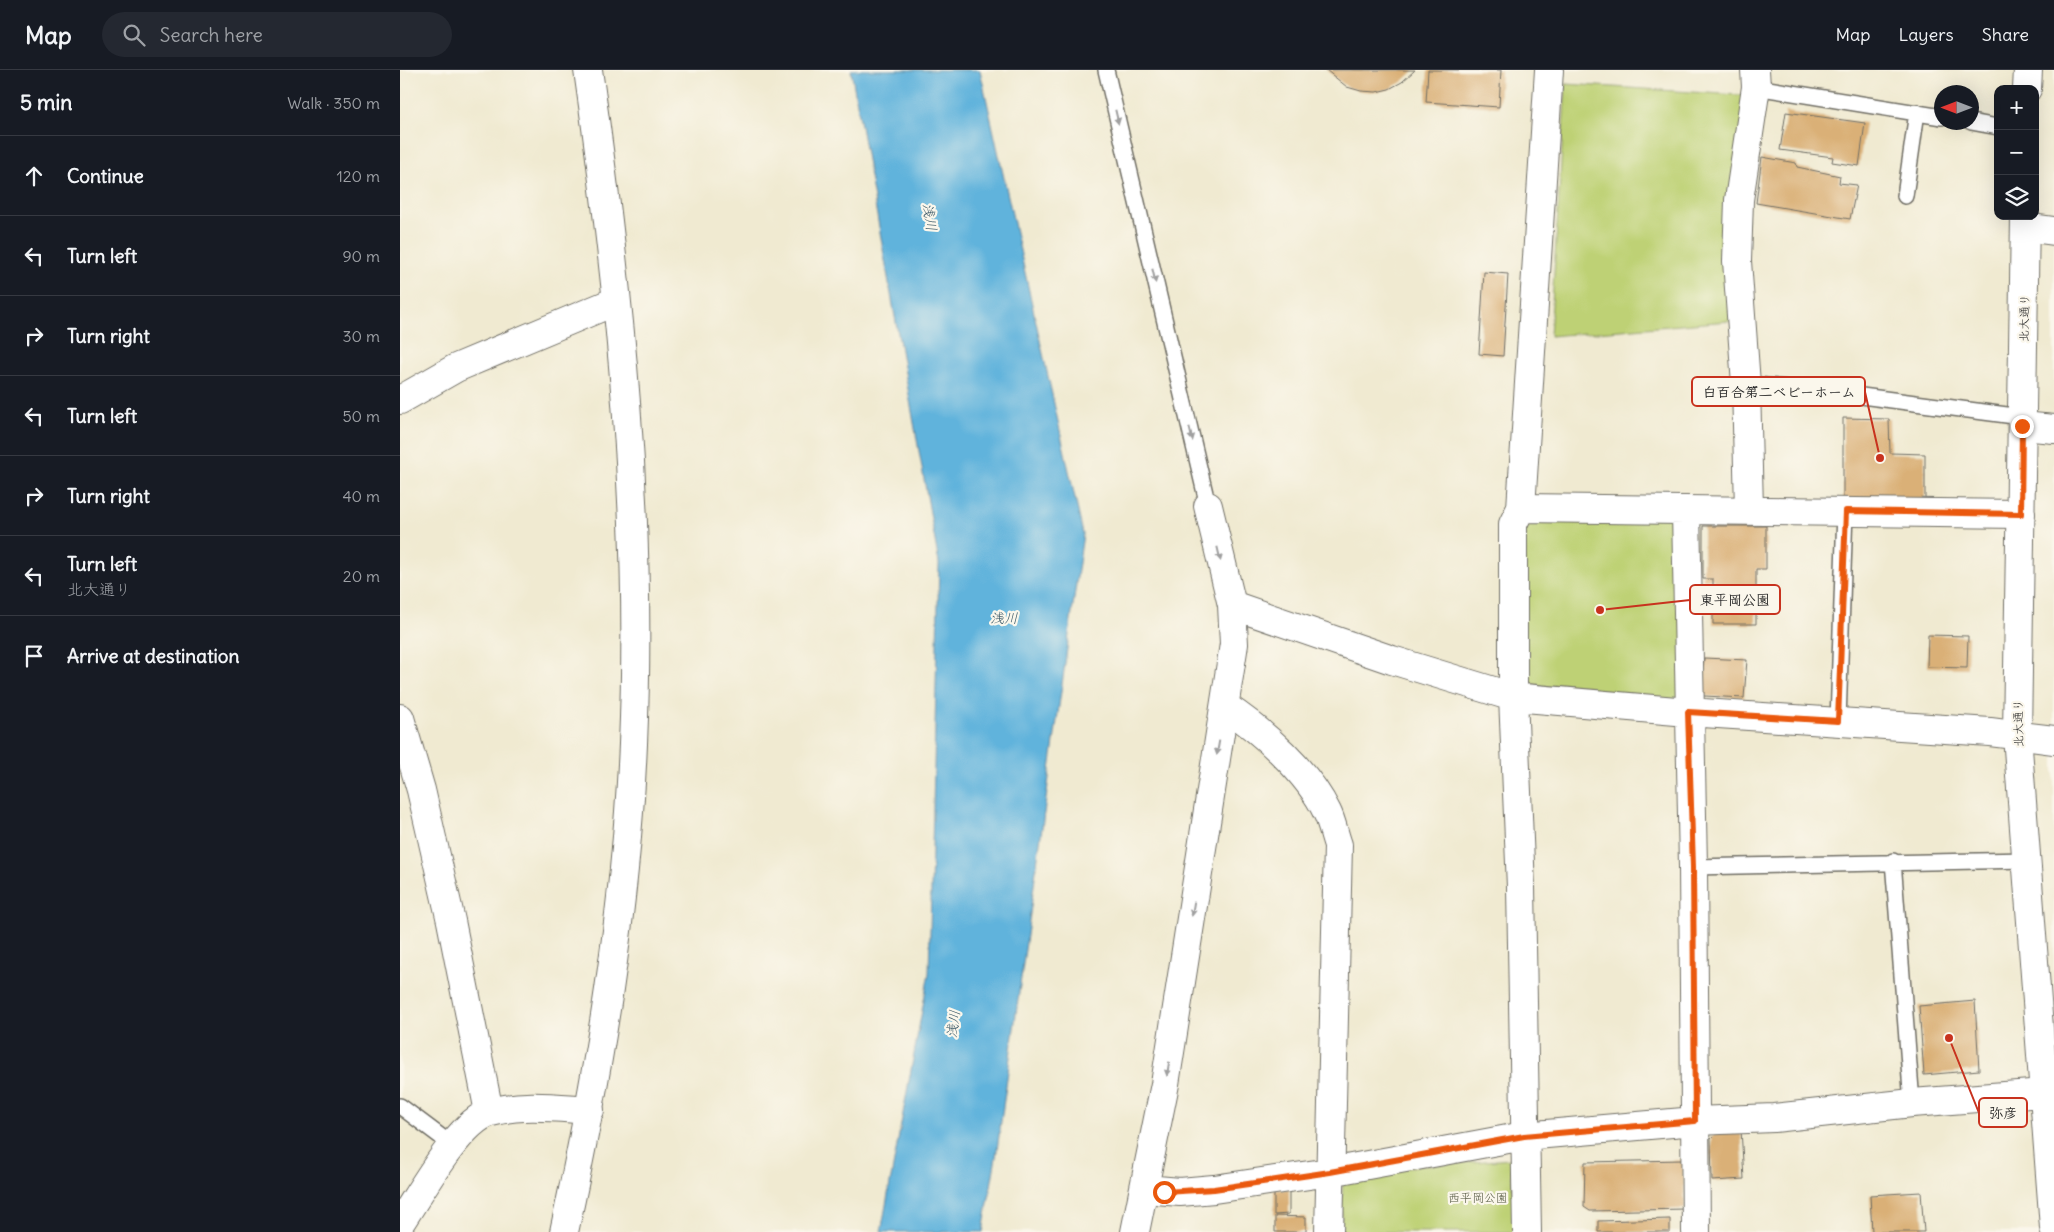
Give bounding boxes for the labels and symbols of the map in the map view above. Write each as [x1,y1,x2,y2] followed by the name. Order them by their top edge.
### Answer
[1934,85,1979,130] north arrow
[1113,110,1121,125] one-way arrow
[919,202,941,232] water label: 浅川
[1150,268,1158,283] one-way arrow
[2016,294,2032,342] street label: 北大通り
[1692,377,1865,406] callout: 白百合第二ベビーホーム
[1703,383,1855,401] text: 白百合第二ベビーホーム
[2011,415,2034,438] route end
[1187,426,1195,441] one-way arrow
[1215,546,1223,561] one-way arrow
[1690,585,1780,614] callout: 東平岡公園
[1700,591,1770,609] text: 東平岡公園
[990,609,1018,627] water label: 浅川
[2010,699,2026,747] street label: 北大通り
[1213,741,1221,757] one-way arrow
[1189,901,1197,917] one-way arrow
[942,1009,964,1039] water label: 浅川
[1163,1062,1171,1078] one-way arrow
[1979,1098,2027,1127] callout: 弥彦
[1989,1104,2017,1122] text: 弥彦
[1153,1181,1176,1204] route start
[1448,1190,1508,1205] park label: 西平岡公園

